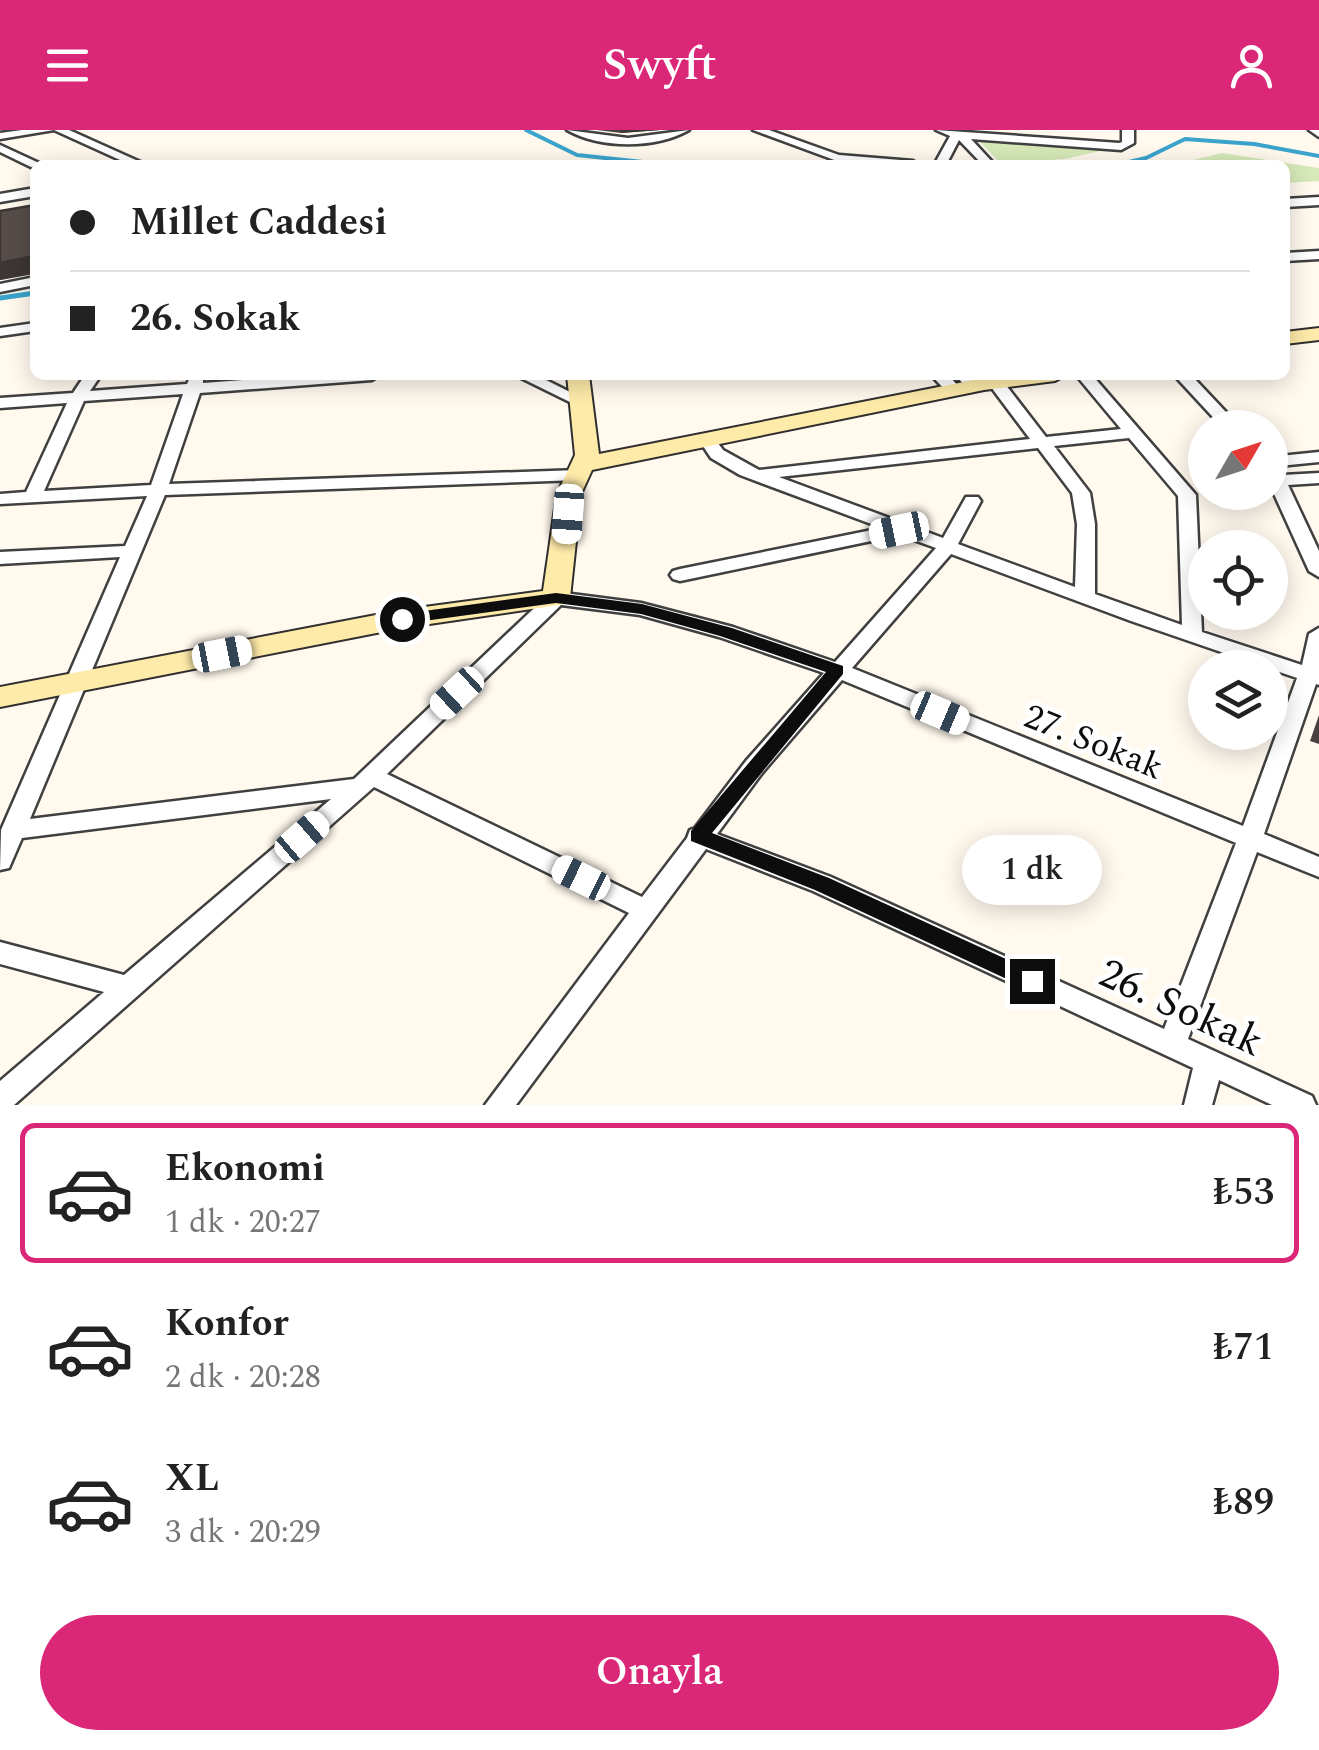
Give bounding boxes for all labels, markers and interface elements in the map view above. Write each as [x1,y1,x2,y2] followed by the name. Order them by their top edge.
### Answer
[602,31,717,100] text: Swyft
[40,38,95,93] icon: menu
[1224,38,1279,93] icon: person
[130,194,387,252] text: Millet Caddesi
[130,290,300,348] text: 26. Sokak
[1188,410,1288,510] north arrow
[1188,410,1288,750] map controls
[551,483,585,545] car
[867,509,931,551] car
[1188,530,1288,630] button: locate
[380,597,425,642] route start
[190,634,254,674] car
[1188,650,1288,750] button: layers
[425,662,489,724] car
[907,687,973,739] car
[1016,690,1171,794] street label: 27. Sokak
[270,806,334,868] car
[962,836,1102,906] callout: 1 dk
[1001,845,1063,894] text: 1 dk
[547,851,615,905] car
[1088,943,1274,1074] street label: 26. Sokak
[1010,959,1055,1004] route end
[165,1140,325,1198] text: Ekonomi
[45,1148,135,1238] icon: car
[1213,1164,1274,1222] text: ₺53
[165,1198,321,1247] text: 1 dk · 20:27
[165,1295,289,1353] text: Konfor
[45,1303,135,1393] icon: car
[1213,1319,1274,1377] text: ₺71
[165,1353,321,1402] text: 2 dk · 20:28
[165,1450,219,1508] text: XL
[45,1458,135,1548] icon: car
[1213,1474,1274,1532] text: ₺89
[165,1508,321,1557] text: 3 dk · 20:29
[40,1615,1279,1730] button: Onayla

